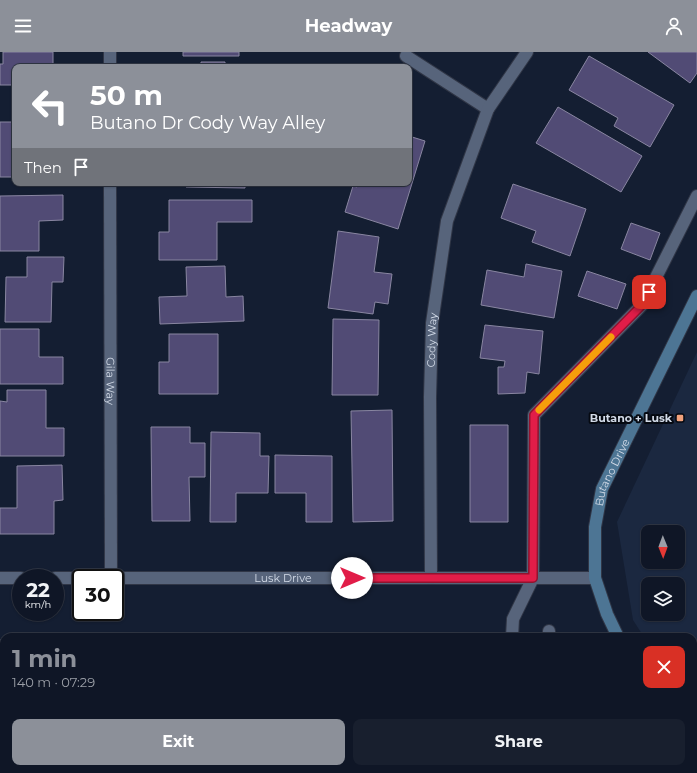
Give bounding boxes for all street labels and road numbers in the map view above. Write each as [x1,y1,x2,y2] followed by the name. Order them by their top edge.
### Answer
[424,312,440,368] street label: Cody Way
[103,357,118,405] street label: Gila Way
[592,436,633,507] street label: Butano Drive
[254,571,312,585] street label: Lusk Drive

